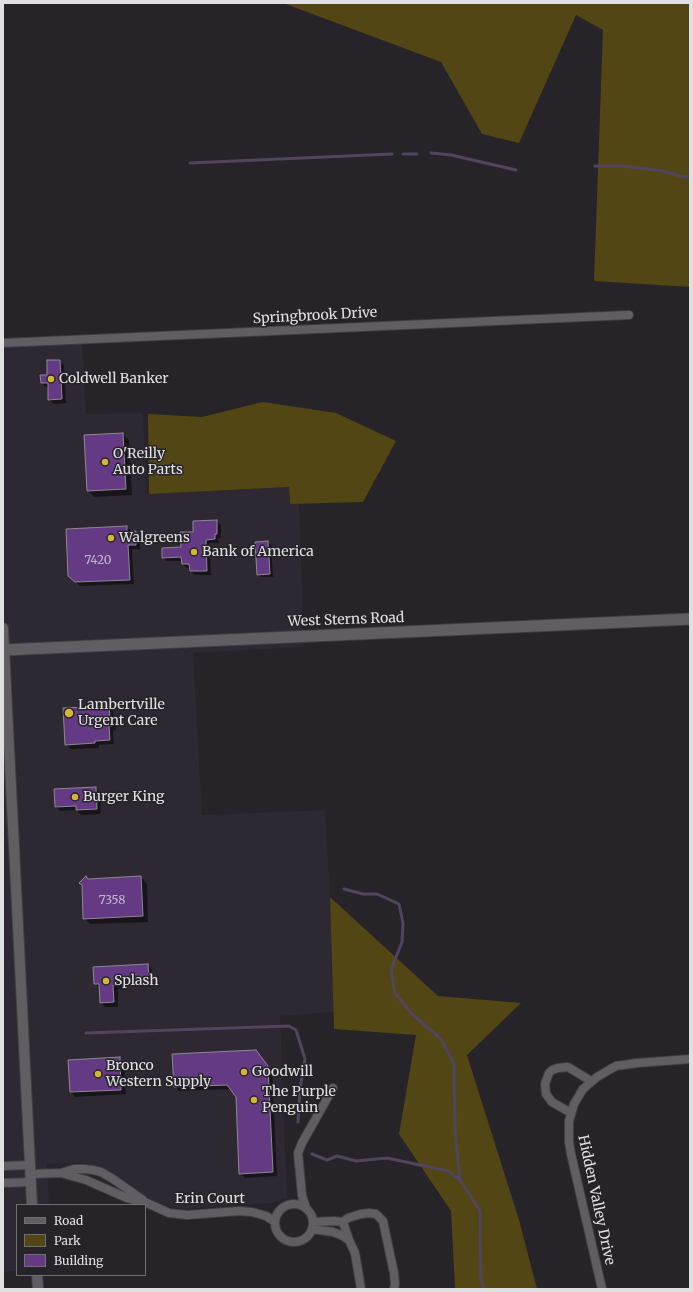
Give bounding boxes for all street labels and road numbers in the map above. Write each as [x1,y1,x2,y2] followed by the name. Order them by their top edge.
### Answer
[252,304,378,328] street label: Springbrook Drive
[287,610,405,630] street label: West Sterns Road
[574,1133,618,1267] street label: Hidden Valley Drive
[175,1191,245,1207] street label: Erin Court

